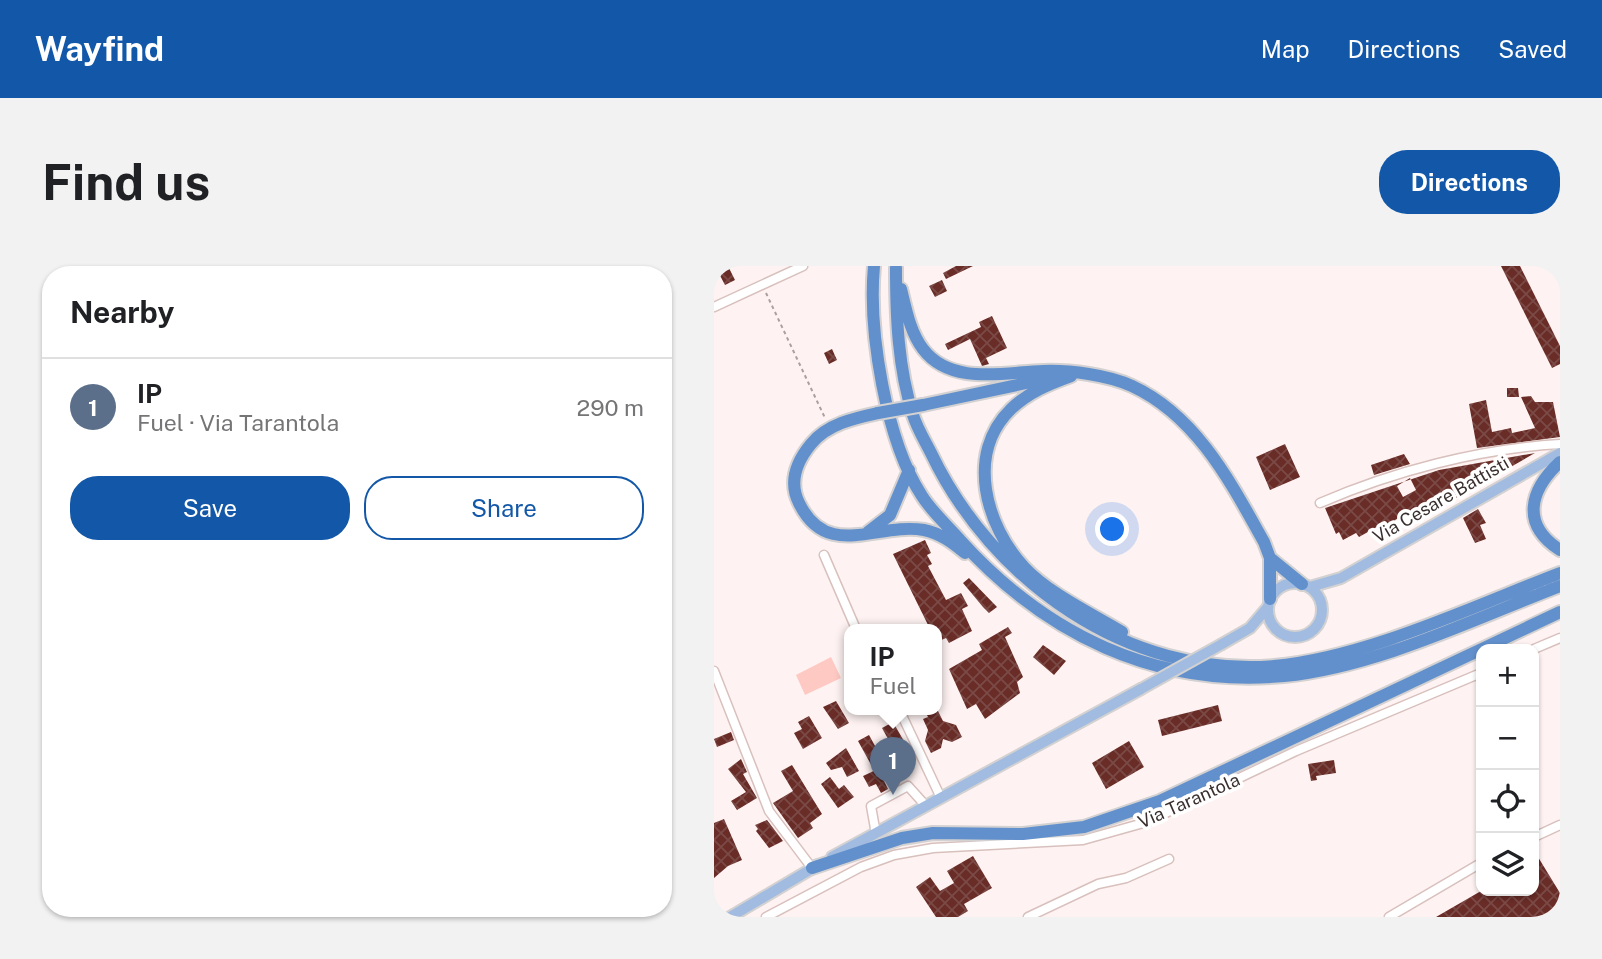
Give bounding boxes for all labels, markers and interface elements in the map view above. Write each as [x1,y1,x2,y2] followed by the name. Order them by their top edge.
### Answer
[35,30,164,68] text: Wayfind
[1261,35,1310,63] text: Map
[1348,35,1460,63] text: Directions
[1498,35,1567,63] text: Saved
[1379,150,1560,214] button: Directions
[42,153,210,211] text: Find us
[70,294,174,330] text: Nearby
[137,378,162,409] text: IP
[88,394,98,421] text: 1
[577,394,644,421] text: 290 m
[137,409,339,436] text: Fuel · Via Tarantola
[1369,452,1512,547] street label: Via Cesare Battisti
[70,476,350,540] button: Save
[364,476,644,540] button: Share
[1095,512,1129,546] your location
[844,624,942,715] popup
[870,641,895,672] text: IP
[1476,644,1539,896] map controls
[1476,644,1539,707] button: +
[870,672,916,699] text: Fuel
[1476,707,1539,770] button: −
[870,737,916,795] pin: 1
[1135,769,1243,832] street label: Via Tarantola
[1476,770,1539,833] button: locate
[1476,833,1539,896] button: layers

